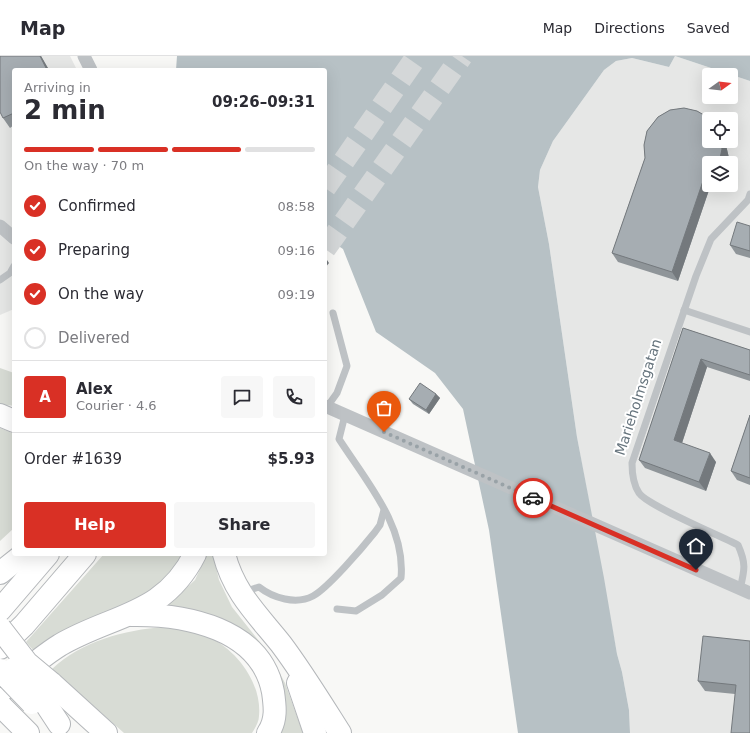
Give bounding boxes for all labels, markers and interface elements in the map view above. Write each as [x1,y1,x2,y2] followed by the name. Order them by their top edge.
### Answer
[20,17,65,39] text: Map
[543,20,572,36] text: Map
[594,20,665,36] text: Directions
[687,20,730,36] text: Saved
[702,68,738,104] north arrow
[702,68,738,192] map controls
[24,80,91,95] text: Arriving in
[212,93,315,111] text: 09:26–09:31
[24,95,106,125] text: 2 min
[702,112,738,148] button: locate
[702,156,738,192] button: layers
[24,158,144,173] text: On the way · 70 m
[24,195,46,217] icon: check
[58,197,136,215] text: Confirmed
[278,199,315,214] text: 08:58
[24,239,46,261] icon: check
[58,241,130,259] text: Preparing
[278,243,315,258] text: 09:16
[24,283,46,305] icon: check
[58,285,144,303] text: On the way
[278,287,315,302] text: 09:19
[58,329,130,347] text: Delivered
[612,337,664,457] street label: Marieholmsgatan
[221,376,263,418] button: chat
[273,376,315,418] button: phone
[76,380,113,398] text: Alex
[39,388,51,406] text: A
[367,391,401,432] pin
[373,397,395,419] icon: bag
[76,398,157,413] text: Courier · 4.6
[24,450,122,468] text: Order #1639
[268,450,315,468] text: $5.93
[513,478,553,518] courier
[522,487,544,509] icon: car
[24,502,166,548] button: Help
[174,502,315,548] button: Share
[679,529,713,570] pin
[685,535,707,557] icon: home

